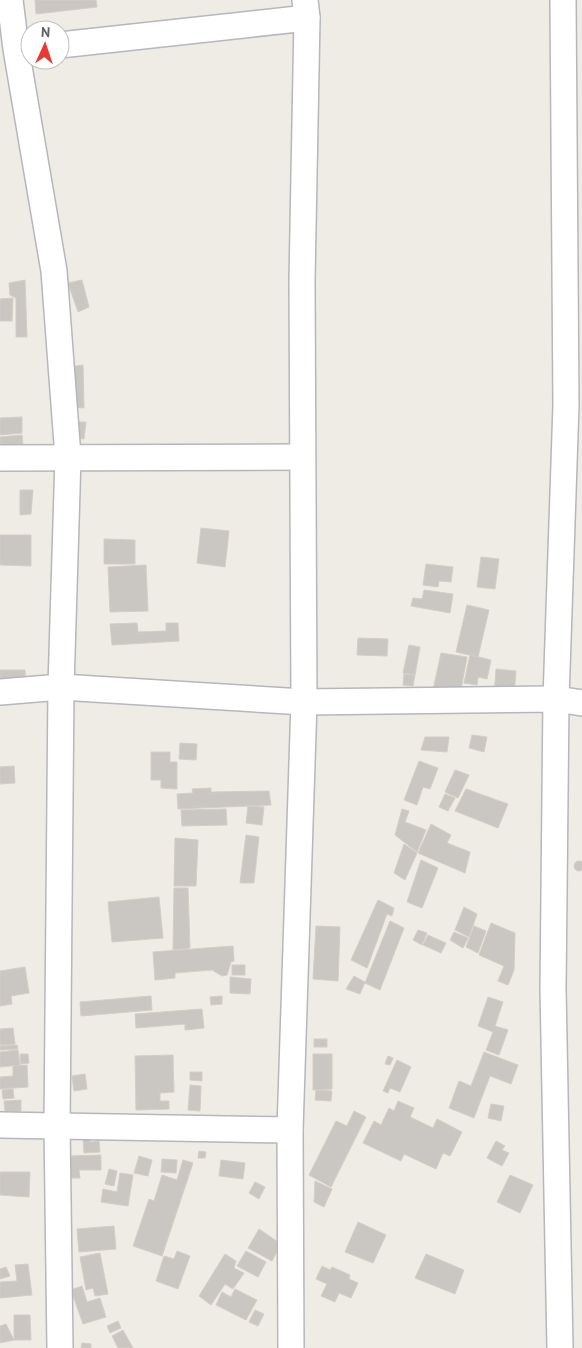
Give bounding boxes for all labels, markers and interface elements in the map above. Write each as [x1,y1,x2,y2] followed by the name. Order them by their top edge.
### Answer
[20,20,70,70] north arrow
[41,23,51,41] text: N

